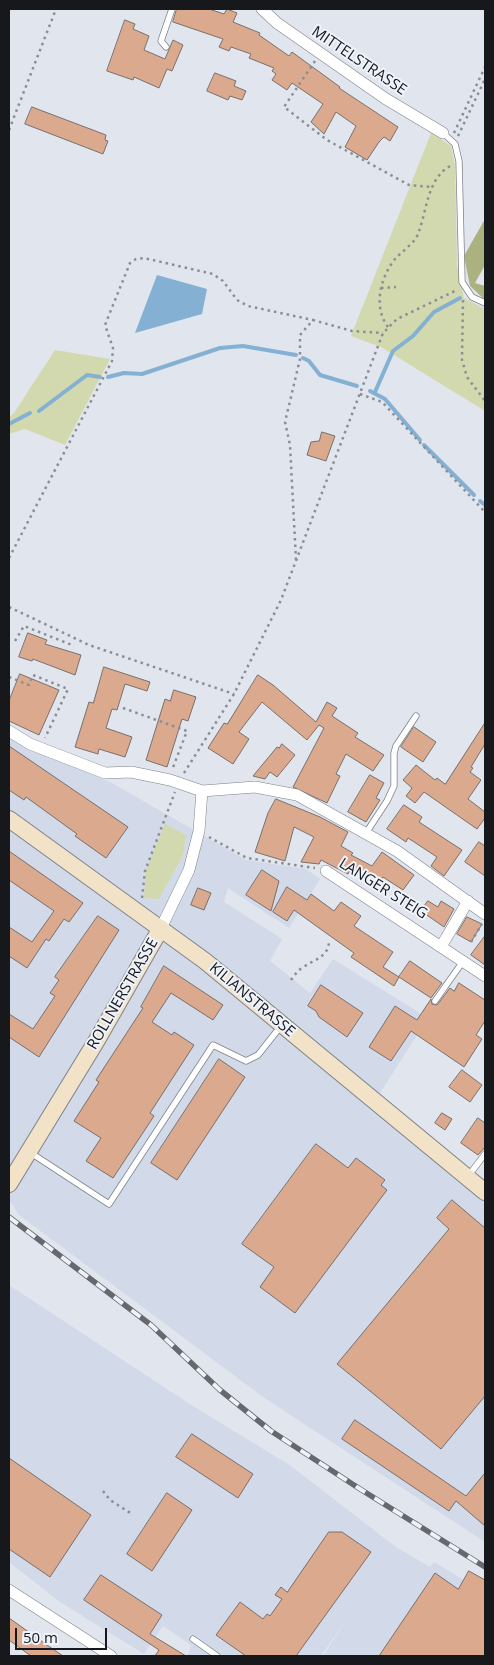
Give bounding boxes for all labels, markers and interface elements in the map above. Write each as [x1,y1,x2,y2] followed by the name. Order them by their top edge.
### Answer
[308,23,410,99] street label: MITTELSTRASSE
[335,855,431,923] street label: LANGER STEIG
[84,935,162,1053] street label: ROLLNERSTRASSE
[206,959,298,1041] street label: KILIANSTRASSE
[18,1618,110,1650] scale bar
[23,1627,58,1647] text: 50 m

